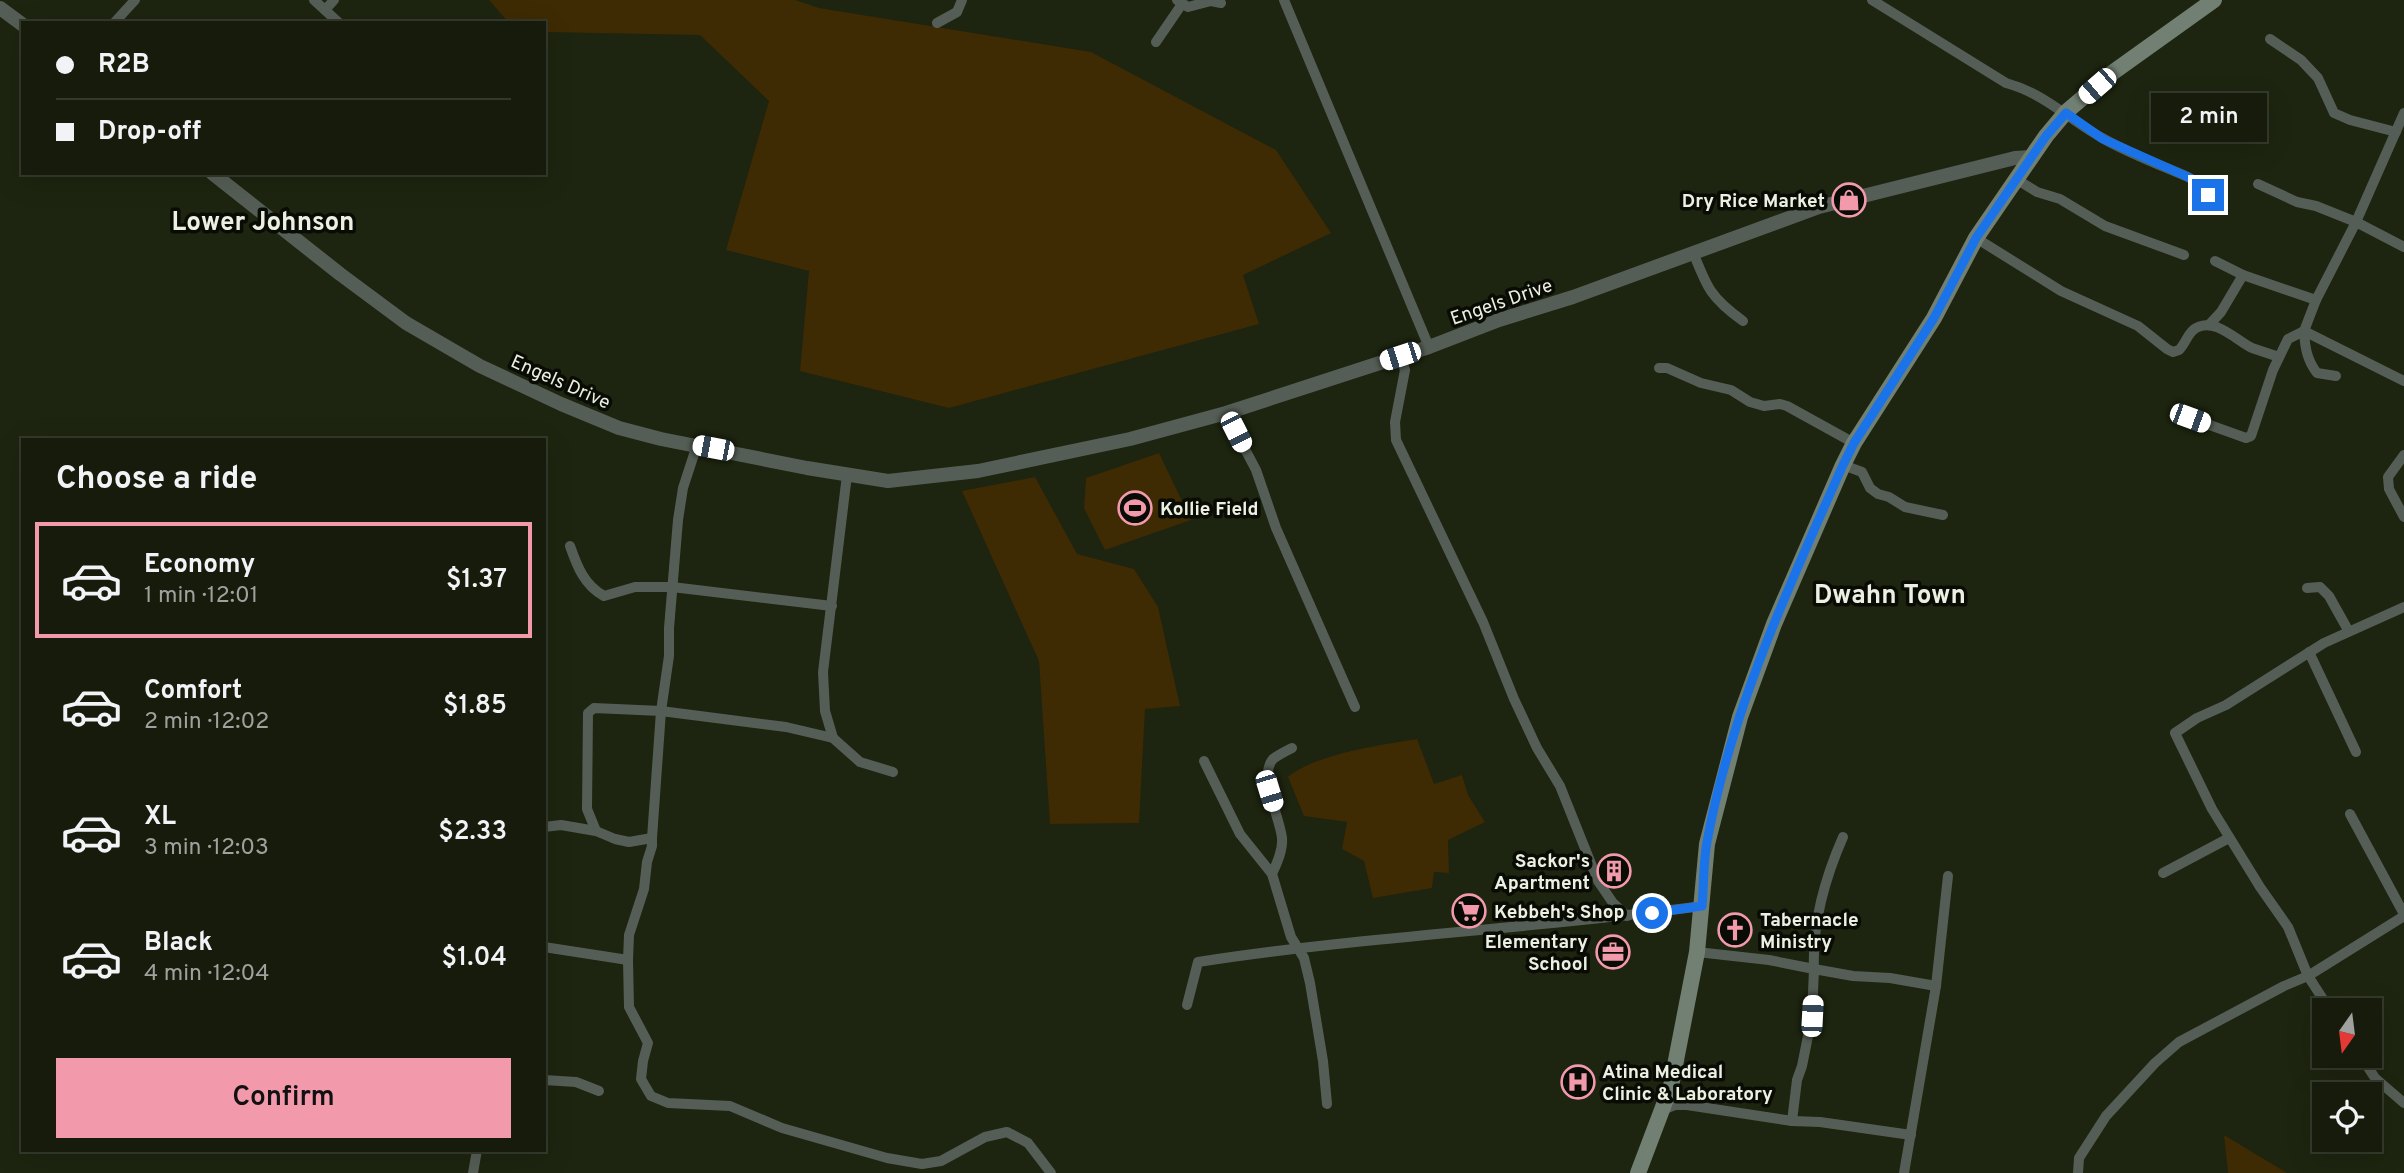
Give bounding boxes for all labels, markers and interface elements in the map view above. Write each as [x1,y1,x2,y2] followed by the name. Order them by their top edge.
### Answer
[98,49,150,82] text: R2B
[2075,64,2120,108] car
[2150,94,2266,142] callout: 2 min
[2179,103,2239,132] text: 2 min
[98,116,201,149] text: Drop-off
[2192,179,2224,211] route end
[1830,181,1868,219] shop icon: Dry Rice Market
[1682,190,1825,214] place label: Dry Rice Market
[171,207,355,240] district label: Lower Johnson
[1447,274,1556,332] street label: Engels Drive
[1377,340,1424,372] car
[507,350,614,415] street label: Engels Drive
[2167,401,2214,435] car
[1218,409,1255,455] car
[691,434,736,462] car
[56,460,257,500] text: Choose a ride
[1116,489,1154,527] sports icon: Kollie Field
[1160,498,1259,522] place label: Kollie Field
[60,549,123,612] icon: car
[144,549,255,582] text: Economy
[446,564,507,597] text: $1.37
[1814,580,1966,613] district label: Dwahn Town
[144,582,258,611] text: 1 min · 12:01
[60,675,123,738] icon: car
[144,675,242,708] text: Comfort
[443,690,507,723] text: $1.85
[144,708,269,737] text: 2 min · 12:02
[1253,768,1286,814] car
[60,801,123,864] icon: car
[144,801,176,834] text: XL
[438,816,507,849] text: $2.33
[144,834,269,863] text: 3 min · 12:03
[1494,850,1590,896] place label: Sackor's Apartment
[1595,852,1633,890] building icon: Sackor's Apartment
[1450,892,1488,930] supermarket icon: Kebbeh's Shop
[1636,897,1668,929] route start
[1494,901,1624,925] place label: Kebbeh's Shop
[1760,909,1859,955] place label: Tabernacle Ministry
[1716,911,1754,949] church icon: Tabernacle Ministry
[60,927,123,990] icon: car
[144,927,213,960] text: Black
[1485,931,1588,977] place label: Elementary School
[1594,933,1632,971] office icon: Elementary School
[442,942,507,975] text: $1.04
[144,960,270,989] text: 4 min · 12:04
[1801,994,1824,1038] car
[2312,998,2382,1068] north arrow
[2312,998,2382,1152] map controls
[56,1058,511,1138] button: Confirm
[1602,1061,1773,1107] place label: Atina Medical Clinic & Laboratory
[1559,1063,1597,1101] hospital icon: Atina Medical Clinic & Laboratory
[2312,1082,2382,1152] button: locate

